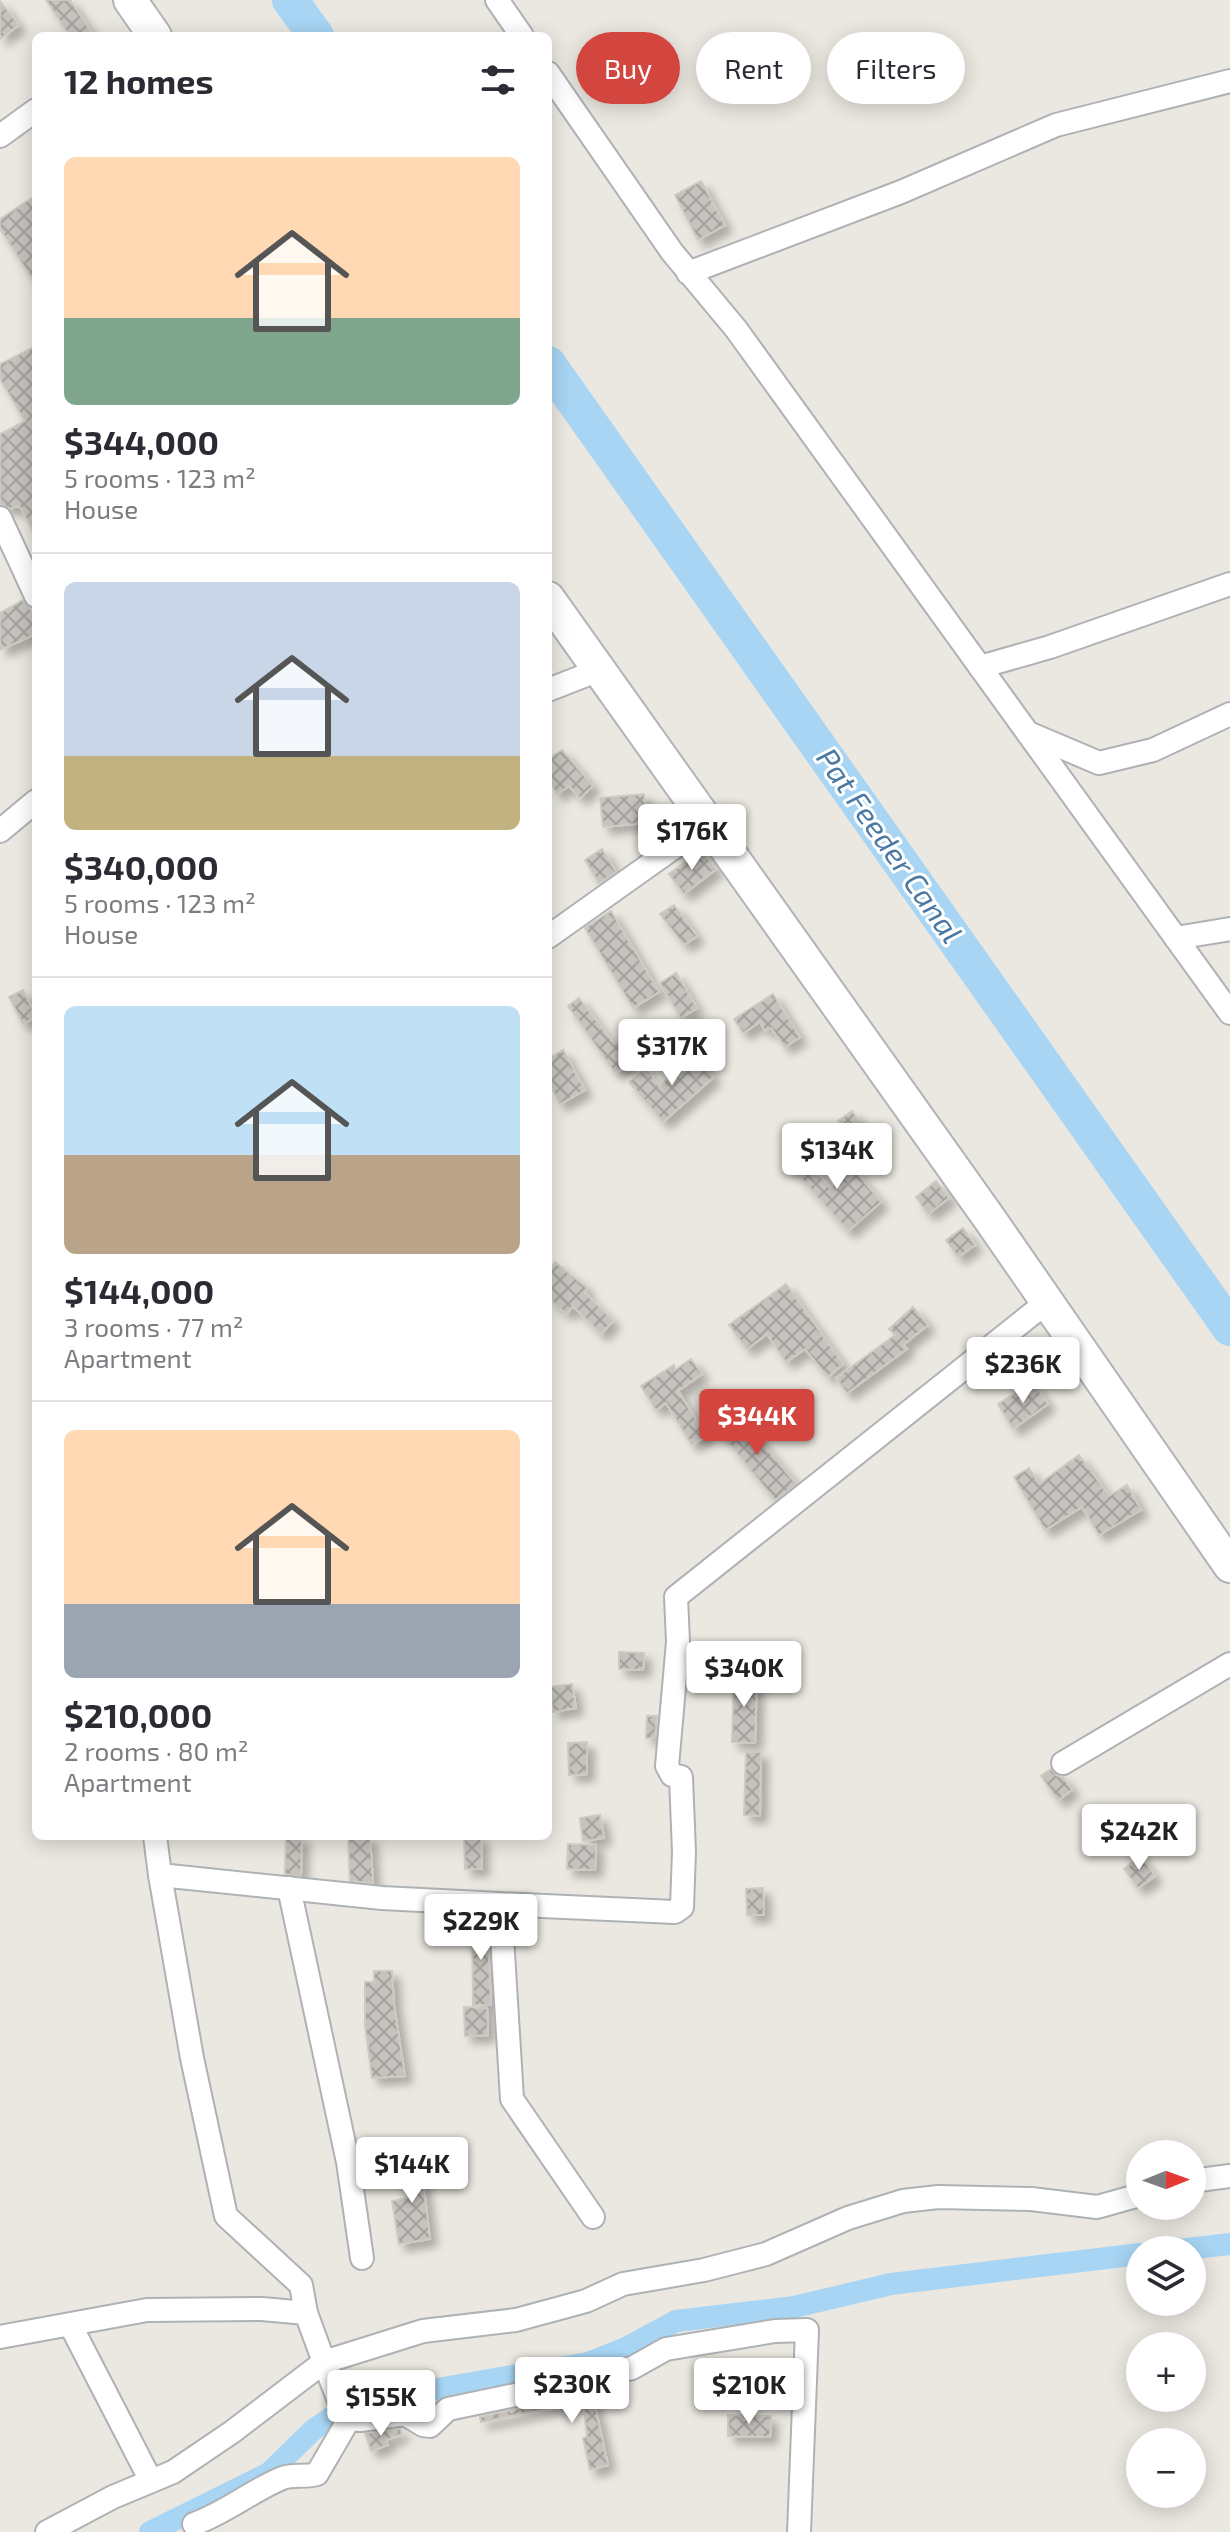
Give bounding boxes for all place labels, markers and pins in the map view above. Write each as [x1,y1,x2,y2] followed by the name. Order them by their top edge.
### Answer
[636,804,748,872] pin: $176K
[616,1019,728,1087] pin: $317K
[781,1123,893,1191] pin: $134K
[967,1337,1079,1405] pin: $236K
[701,1389,813,1457] pin: $344K
[688,1641,800,1709] pin: $340K
[1083,1804,1195,1872] pin: $242K
[425,1894,537,1962] pin: $229K
[356,2137,468,2205] pin: $144K
[516,2357,628,2425] pin: $230K
[693,2358,805,2426] pin: $210K
[325,2370,437,2438] pin: $155K

